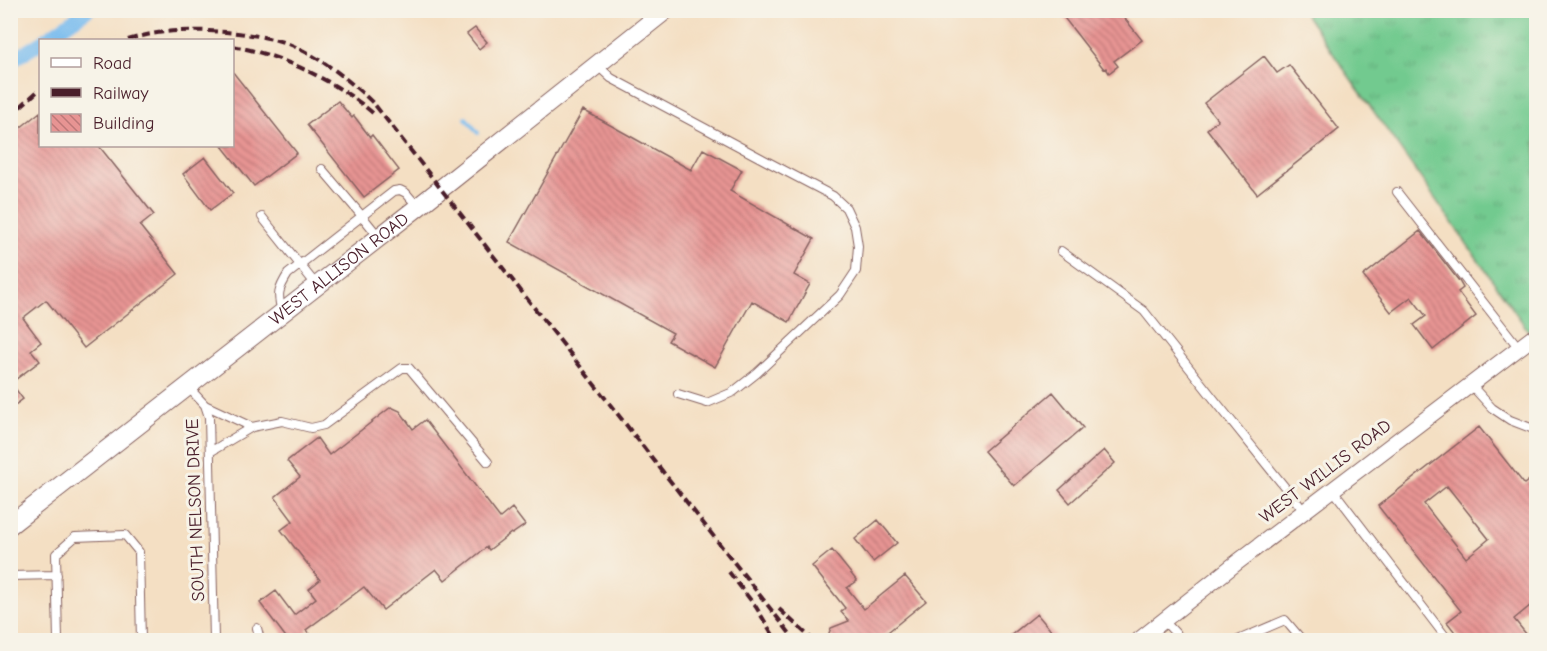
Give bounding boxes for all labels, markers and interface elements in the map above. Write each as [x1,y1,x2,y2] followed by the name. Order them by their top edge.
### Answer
[39,39,234,147] legend
[93,53,132,74] text: Road
[93,83,150,104] text: Railway
[93,113,155,134] text: Building
[265,208,413,330] street label: WEST ALLISON ROAD
[1255,415,1395,528] street label: WEST WILLIS ROAD
[182,418,209,602] street label: SOUTH NELSON DRIVE

